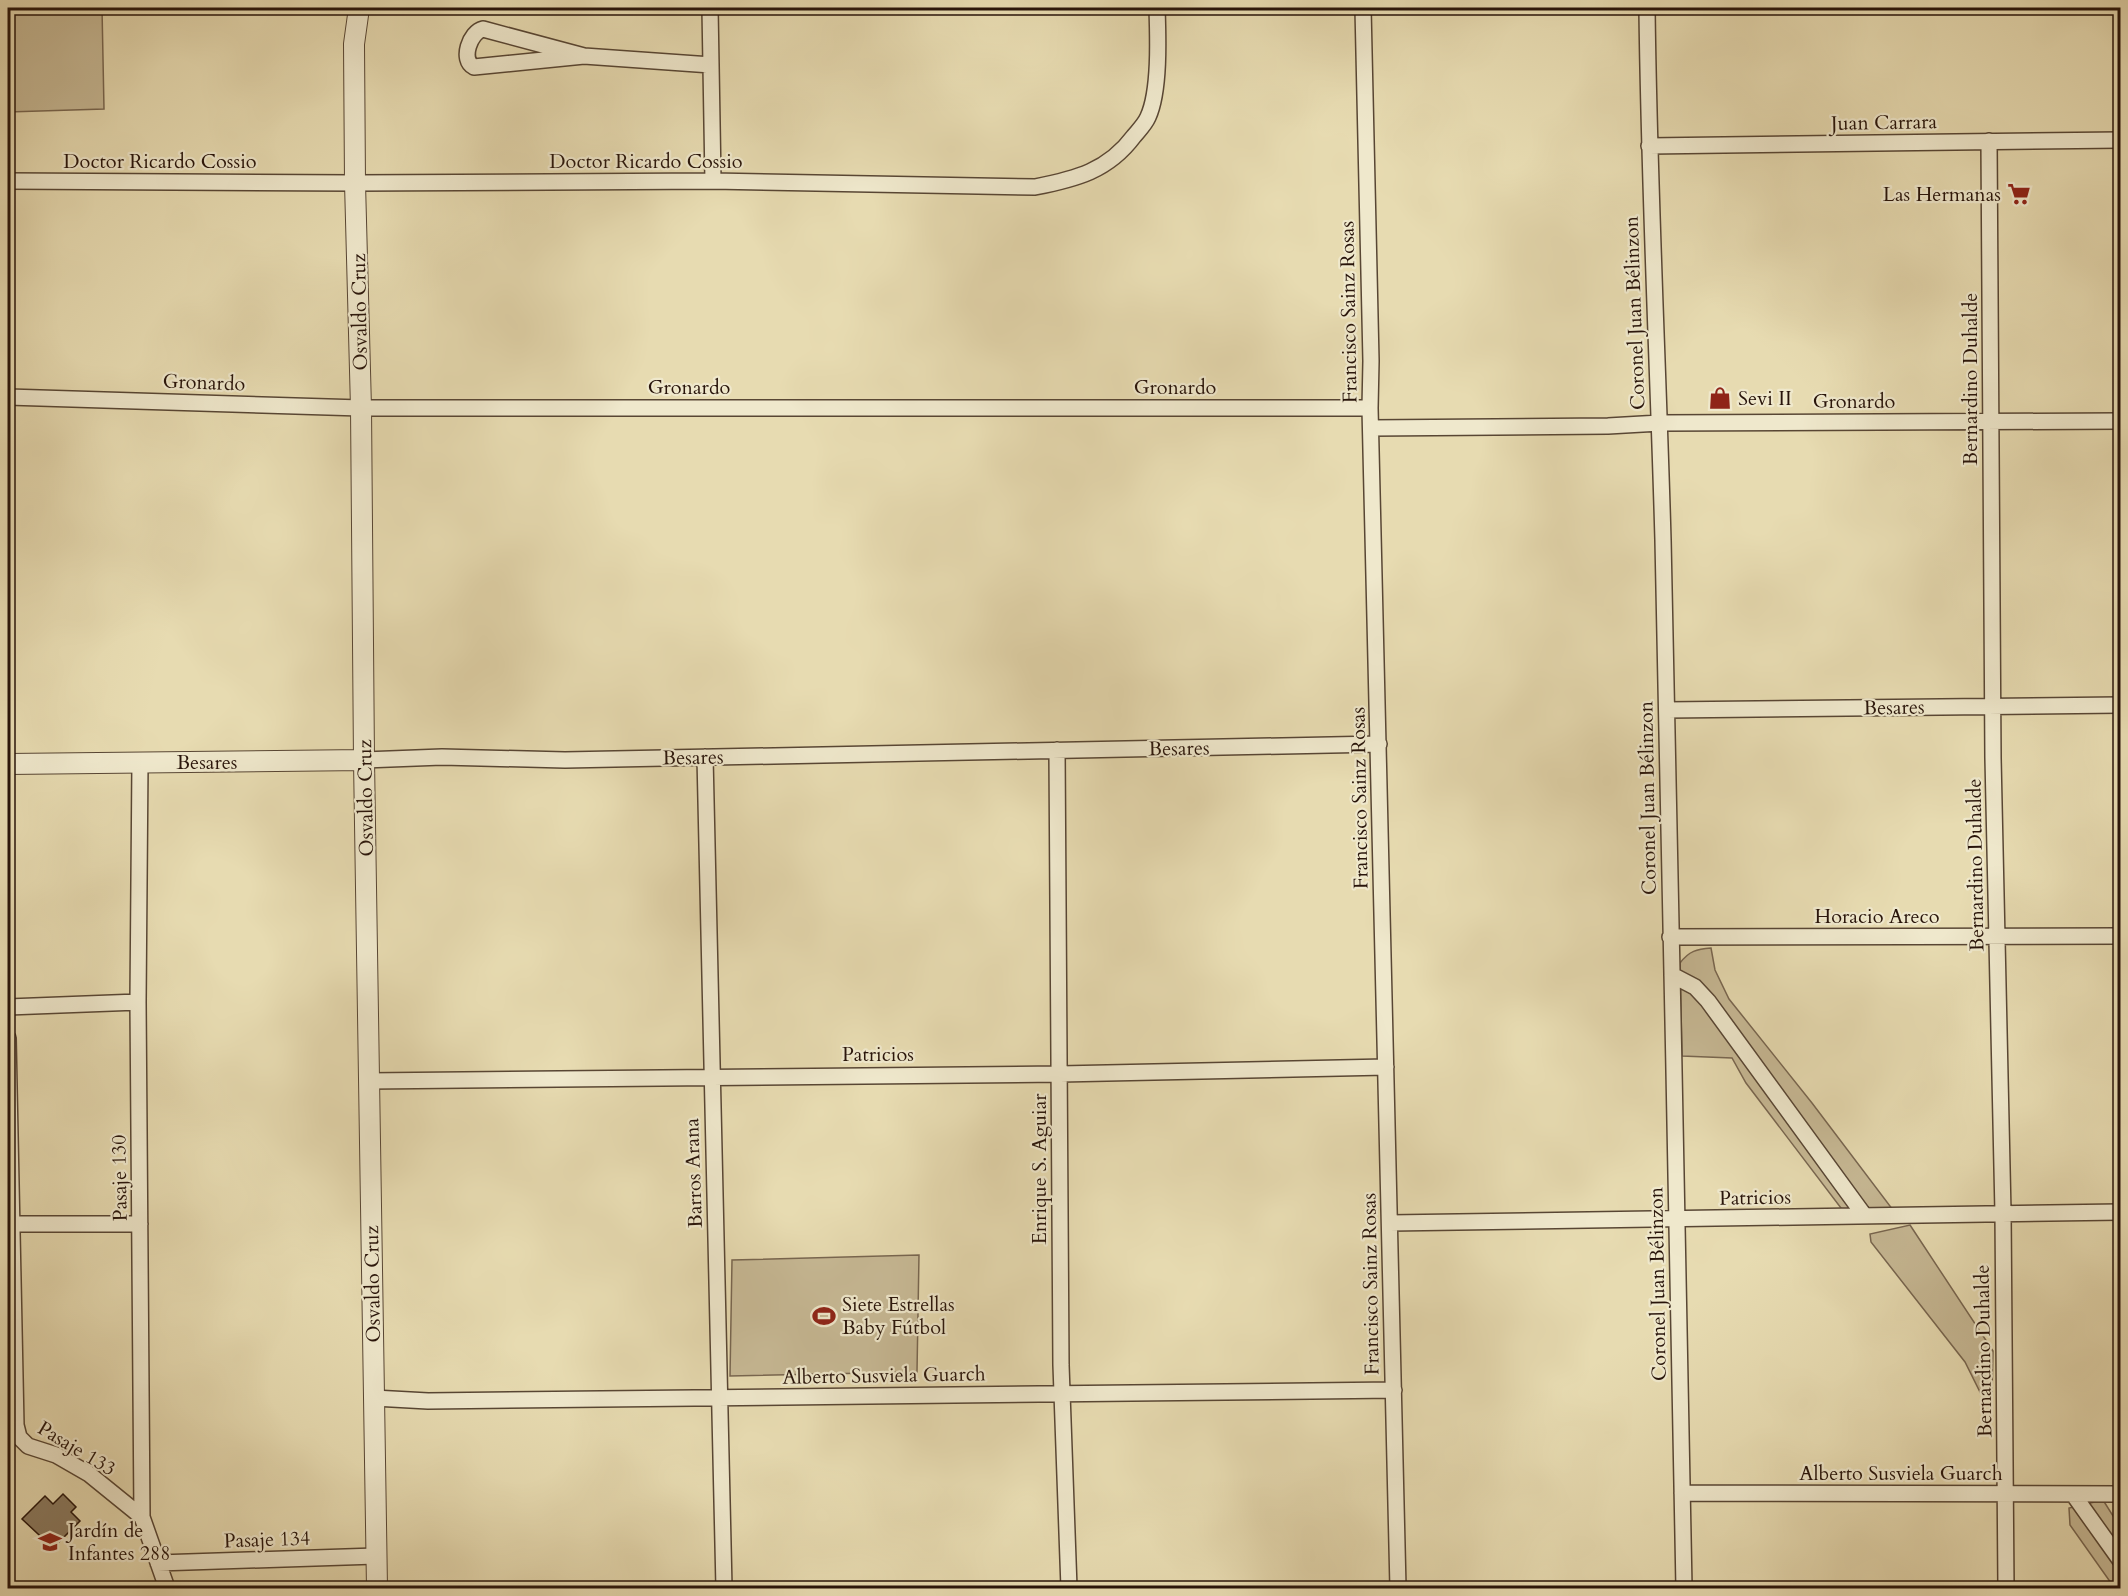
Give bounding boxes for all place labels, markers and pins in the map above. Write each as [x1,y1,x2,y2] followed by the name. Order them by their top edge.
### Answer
[1883,181,2001,208] place label: Las Hermanas
[2006,181,2032,207] supermarket icon: Las Hermanas
[1707,385,1733,411] shop icon: Sevi II
[1738,385,1792,412] place label: Sevi II
[842,1291,955,1341] place label: Siete Estrellas Baby Fútbol
[811,1303,837,1329] sports icon: Siete Estrellas Baby Fútbol
[65,1517,171,1567] place label: Jardín de Infantes 288
[37,1529,63,1555] school or university icon: Jardín de Infantes 288

